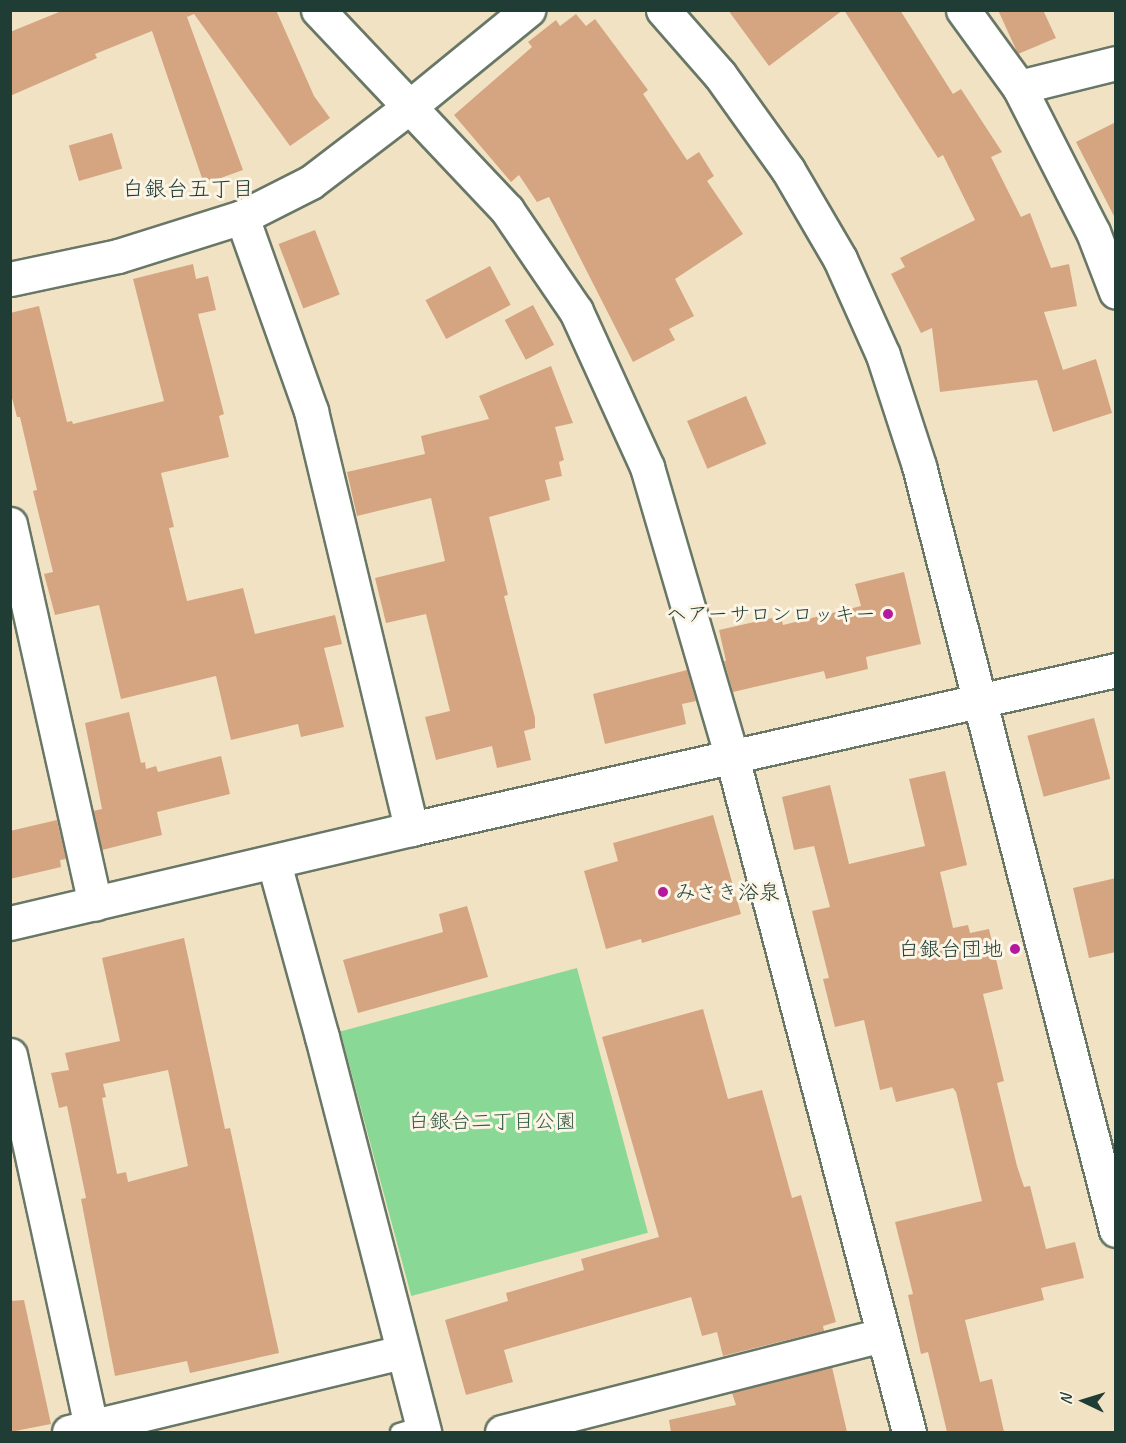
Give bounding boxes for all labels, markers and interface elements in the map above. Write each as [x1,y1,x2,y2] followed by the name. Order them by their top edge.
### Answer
[122,177,254,203] district label: 白銀台五丁目
[667,601,876,627] place label: ヘアーサロンロッキー
[881,607,895,621] marker: ヘアーサロンロッキー
[675,879,780,905] place label: みさき浴泉
[656,885,670,899] marker: みさき浴泉
[898,936,1003,962] place label: 白銀台団地
[1008,942,1022,956] marker: 白銀台団地
[408,1108,576,1134] park label: 白銀台二丁目公園
[1054,1371,1114,1431] north arrow
[1056,1394,1076,1405] text: N

